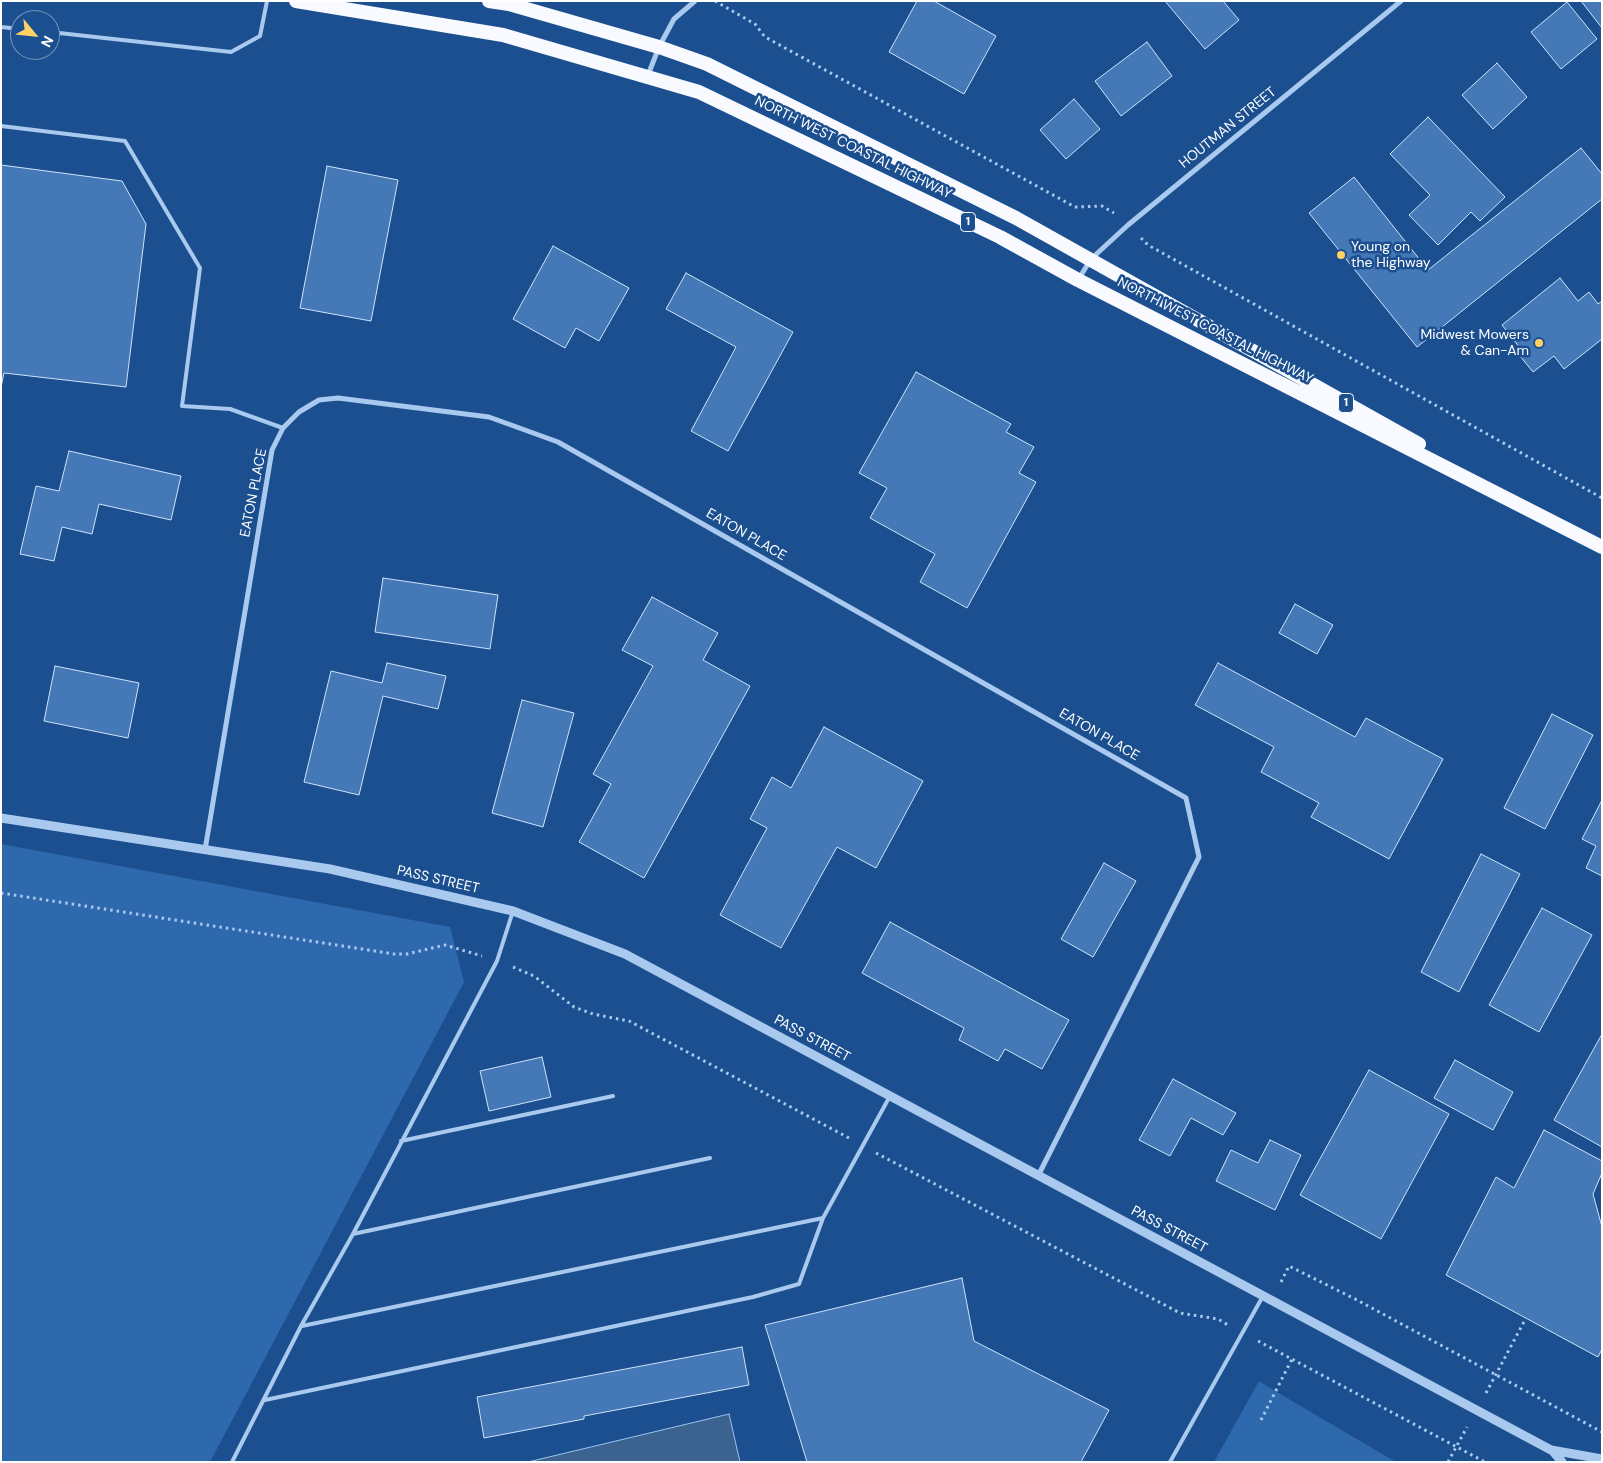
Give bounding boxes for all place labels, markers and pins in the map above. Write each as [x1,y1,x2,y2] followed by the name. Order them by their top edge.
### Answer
[1351,239,1431,272] place label: Young on the Highway
[1335,249,1347,261] marker: Young on the Highway
[1420,327,1529,360] place label: Midwest Mowers & Can-Am
[1533,337,1545,349] marker: Midwest Mowers & Can-Am

